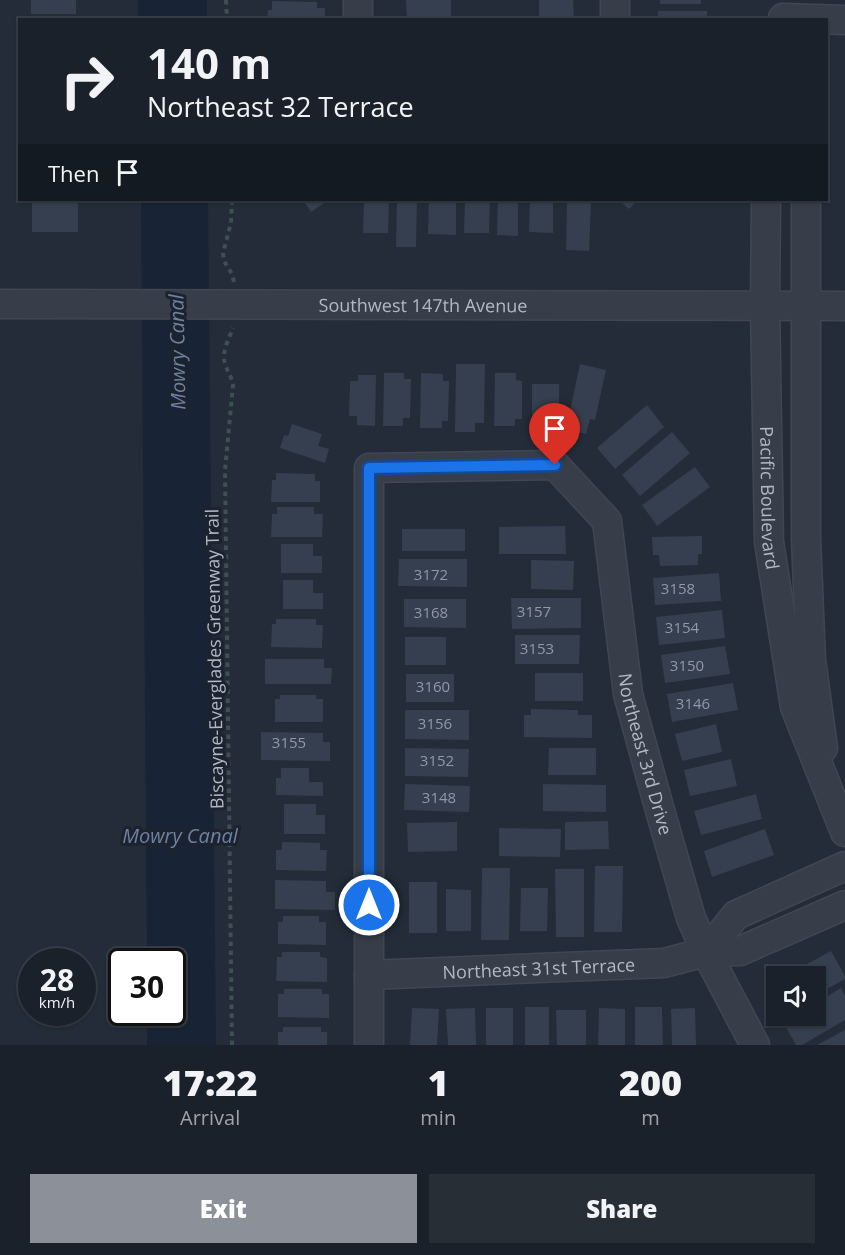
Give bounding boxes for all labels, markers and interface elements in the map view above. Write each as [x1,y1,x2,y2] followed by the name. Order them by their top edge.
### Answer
[147,34,271,91] text: 140 m
[48,42,126,120] icon: right
[147,88,414,125] text: Northeast 32 Terrace
[111,156,144,189] icon: arrive
[48,158,99,188] text: Then
[162,293,192,410] water label: Mowry Canal
[319,293,527,317] street label: Southwest 147th Avenue
[529,403,580,465] pin
[538,412,571,445] icon: arrive
[755,426,785,571] street label: Pacific Boulevard
[199,509,229,809] street label: Biscayne-Everglades Greenway Trail
[414,564,448,584] house number: 3172
[661,578,695,598] house number: 3158
[517,601,551,621] house number: 3157
[414,602,448,622] house number: 3168
[665,617,700,637] house number: 3154
[520,638,554,658] house number: 3153
[670,655,704,675] house number: 3150
[614,672,678,838] street label: Northeast 3rd Drive
[416,676,450,696] house number: 3160
[676,693,710,713] house number: 3146
[418,713,452,733] house number: 3156
[272,732,306,752] house number: 3155
[420,750,454,770] house number: 3152
[422,787,456,807] house number: 3148
[122,822,239,849] water label: Mowry Canal
[337,873,401,937] position arrow
[108,948,186,1026] speed limit sign: 30
[442,952,636,984] street label: Northeast 31st Terrace
[40,959,74,1000] text: 28
[766,966,826,1026] map controls
[766,966,826,1026] button: sound
[39,992,75,1012] text: km/h
[163,1058,258,1107] text: 17:22
[428,1058,449,1107] text: 1
[619,1058,682,1107] text: 200
[180,1104,240,1131] text: Arrival
[420,1104,456,1131] text: min
[641,1104,660,1131] text: m
[30,1174,417,1243] button: Exit
[429,1174,815,1243] button: Share

